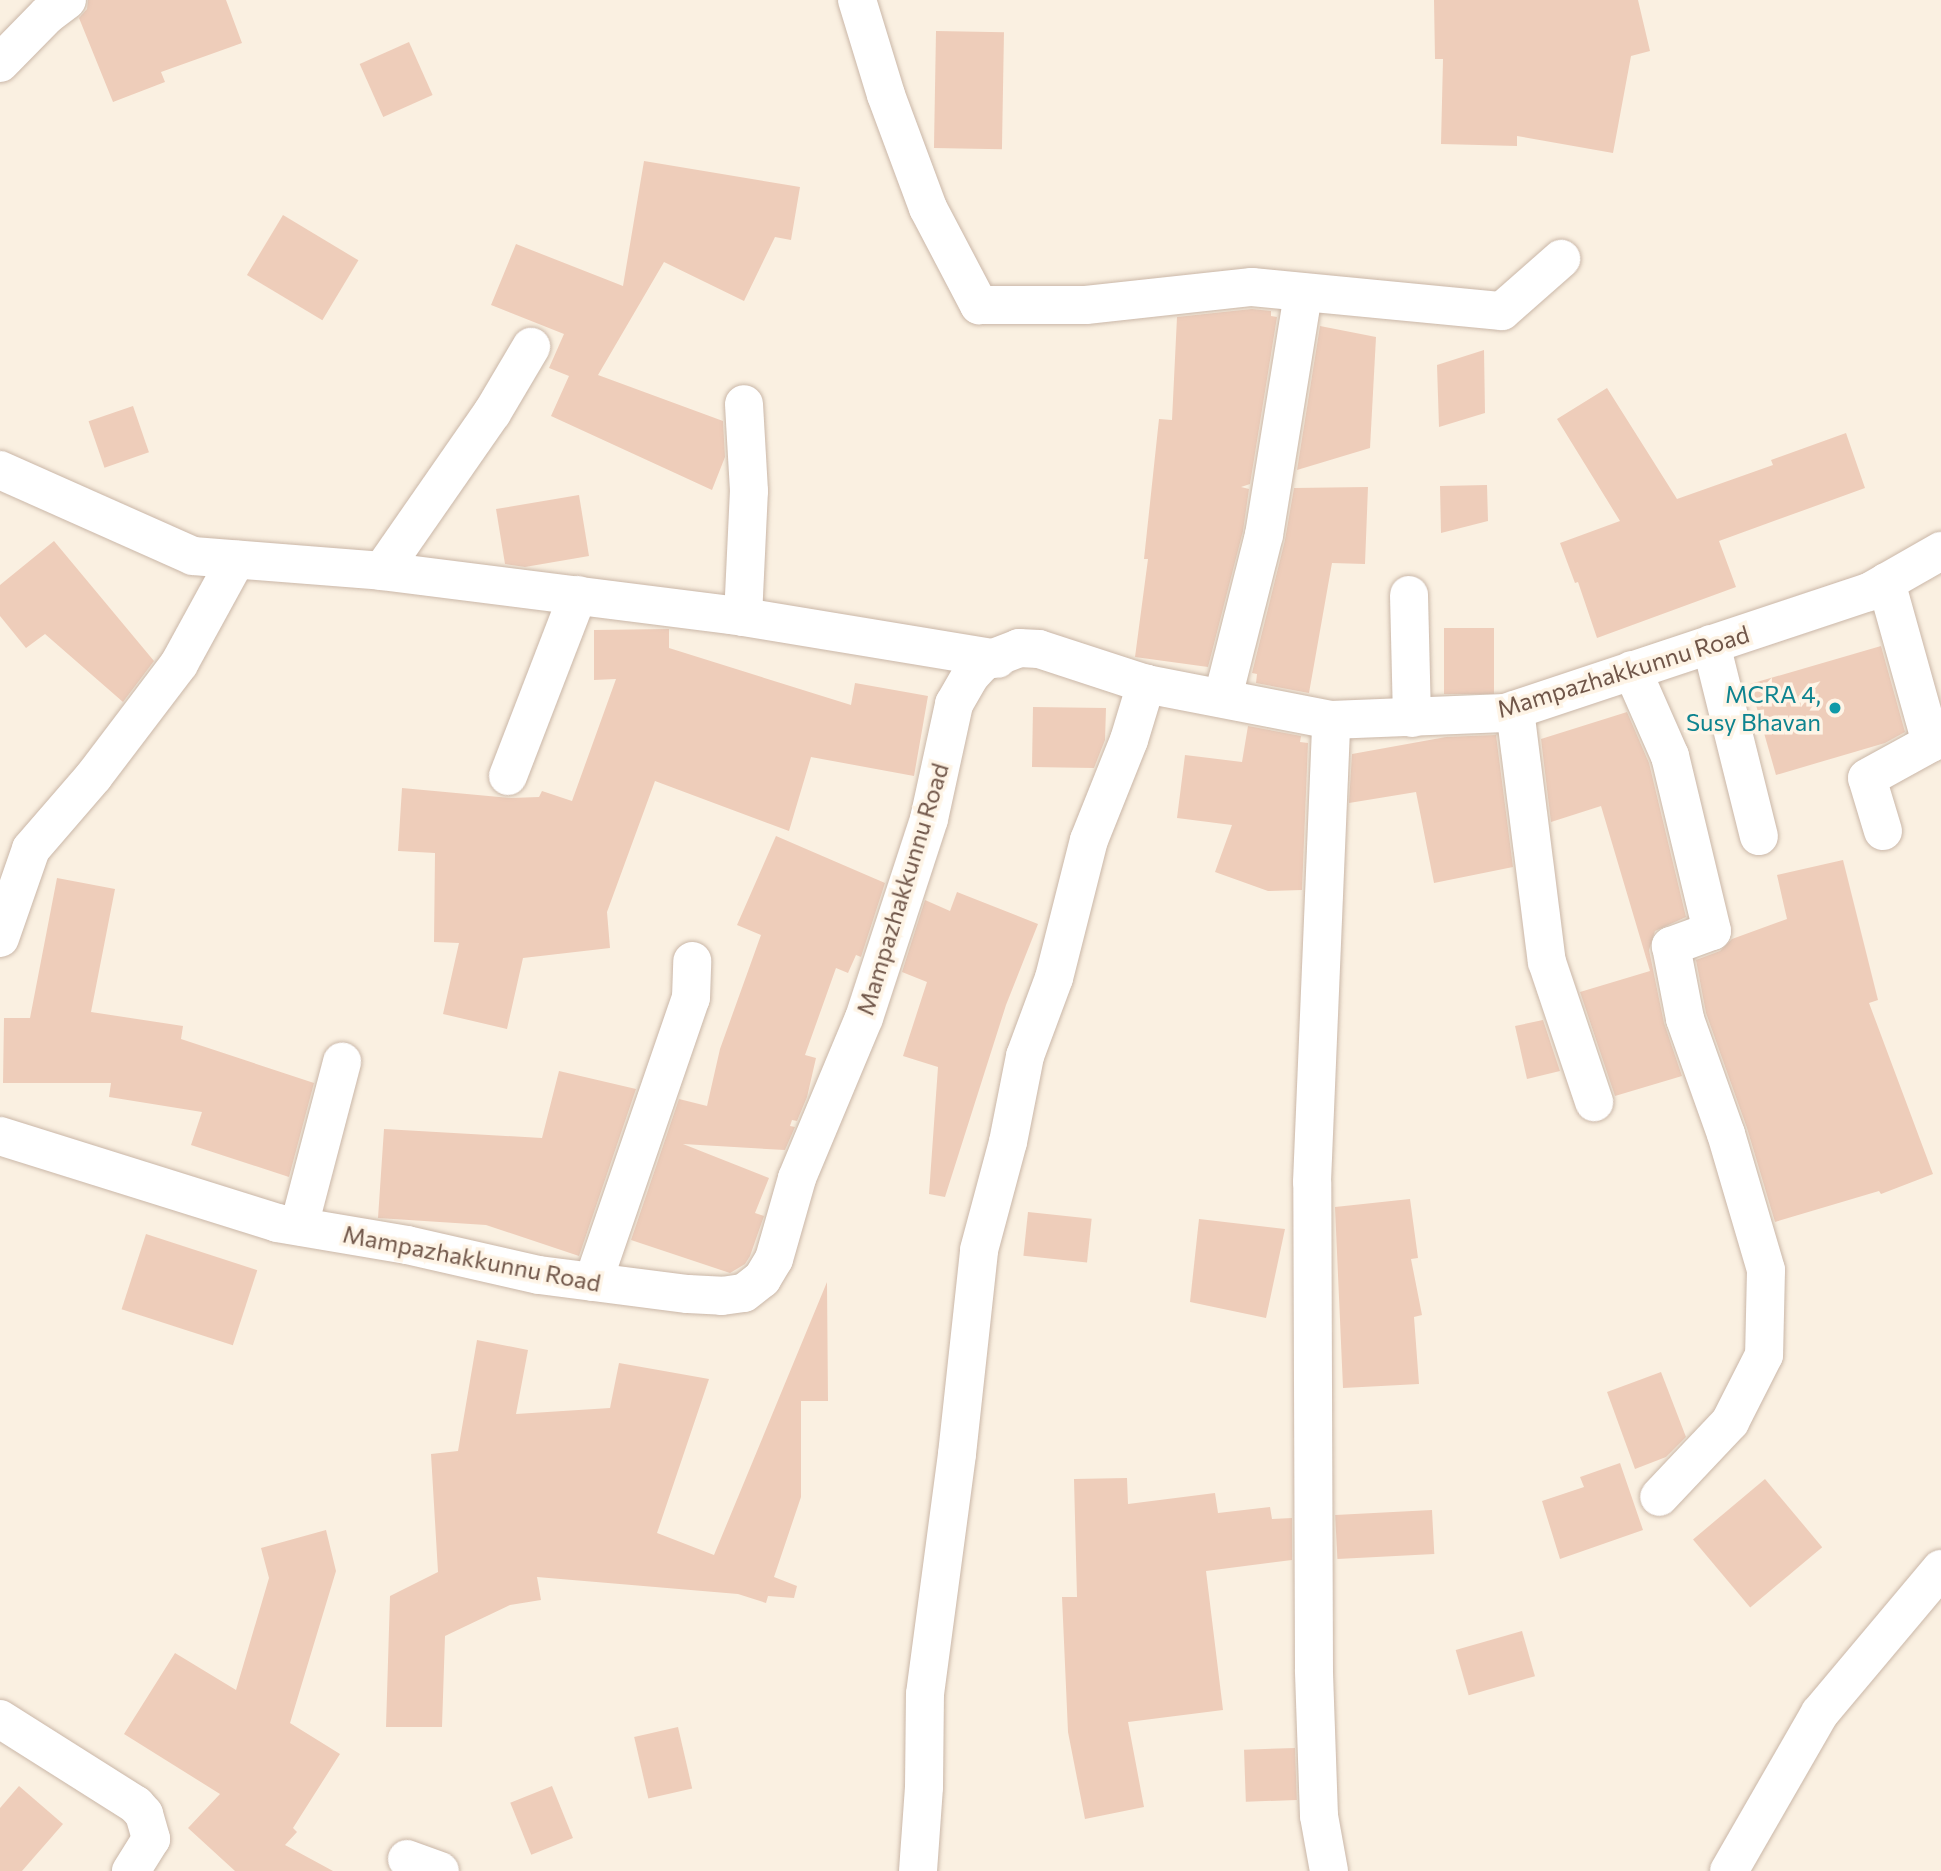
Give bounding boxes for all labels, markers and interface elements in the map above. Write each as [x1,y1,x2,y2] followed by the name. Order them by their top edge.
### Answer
[1493,619,1753,723] street label: Mampazhakkunnu Road
[1686,680,1821,736] place label: MCRA 4, Susy Bhavan
[1827,700,1843,716] marker: MCRA 4, Susy Bhavan
[850,759,954,1019] street label: Mampazhakkunnu Road
[341,1219,603,1297] street label: Mampazhakkunnu Road

